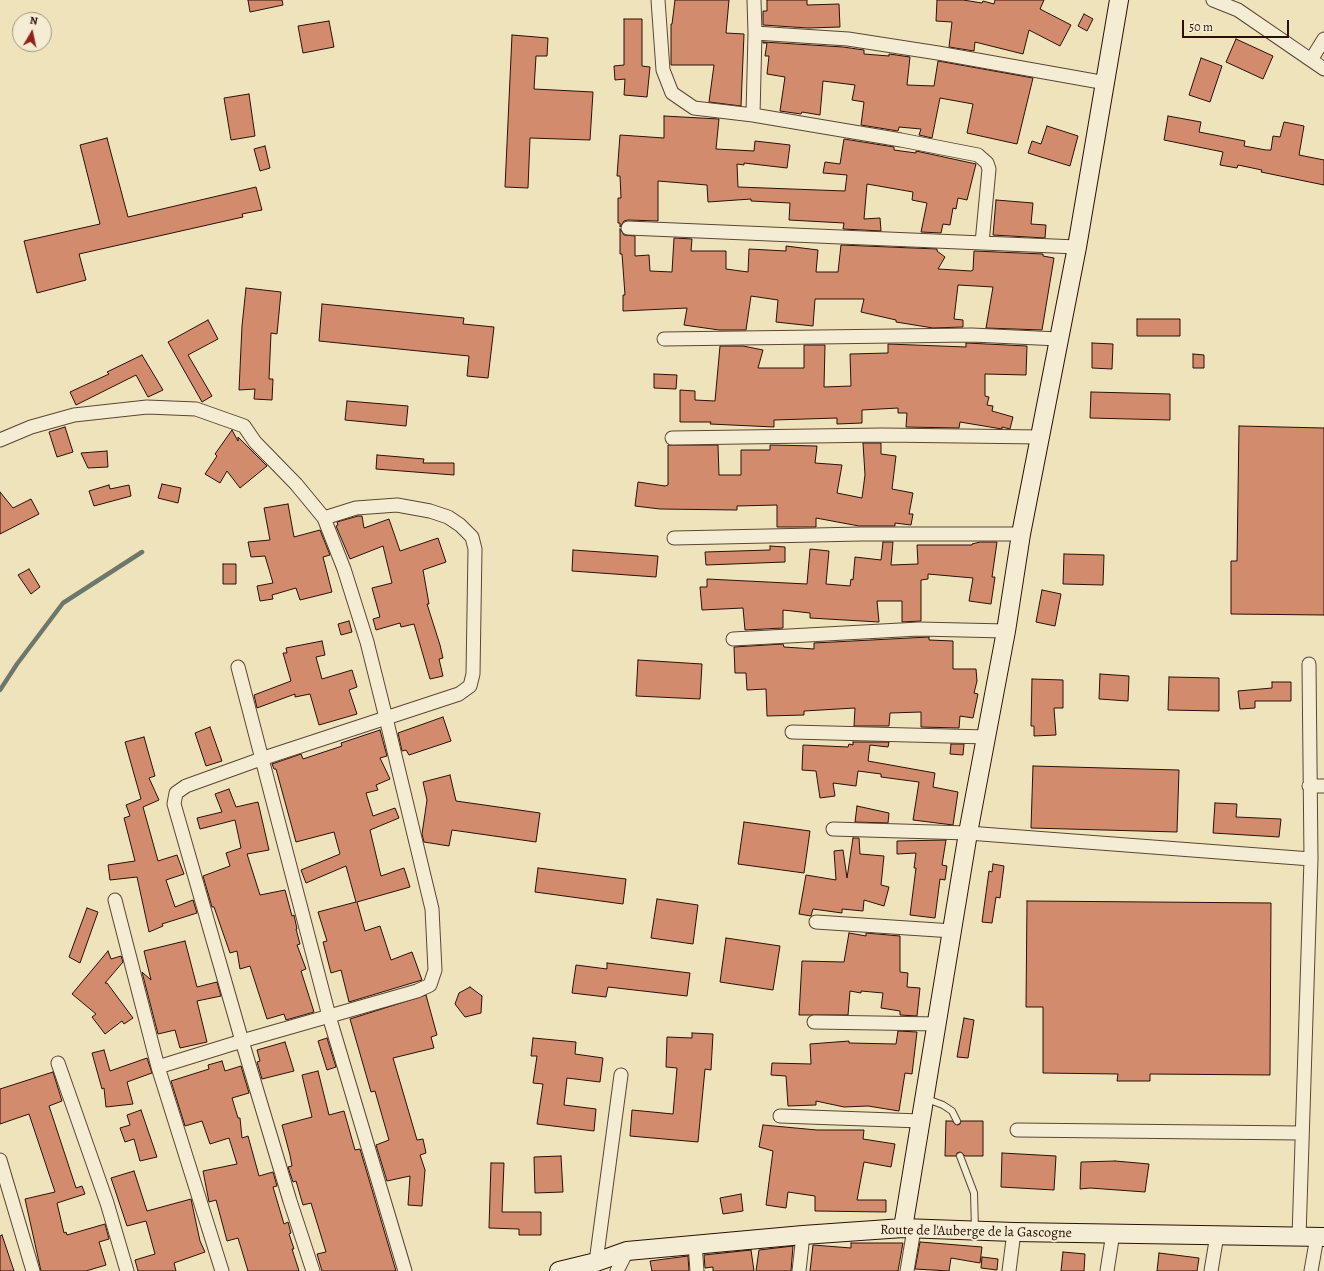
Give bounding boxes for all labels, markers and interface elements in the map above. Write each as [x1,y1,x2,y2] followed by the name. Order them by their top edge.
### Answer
[12,12,52,52] north arrow
[1184,12,1291,38] scale bar
[29,13,39,29] text: N
[1189,19,1213,35] text: 50 m
[880,1222,1072,1242] street label: Route de l'Auberge de la Gascogne

